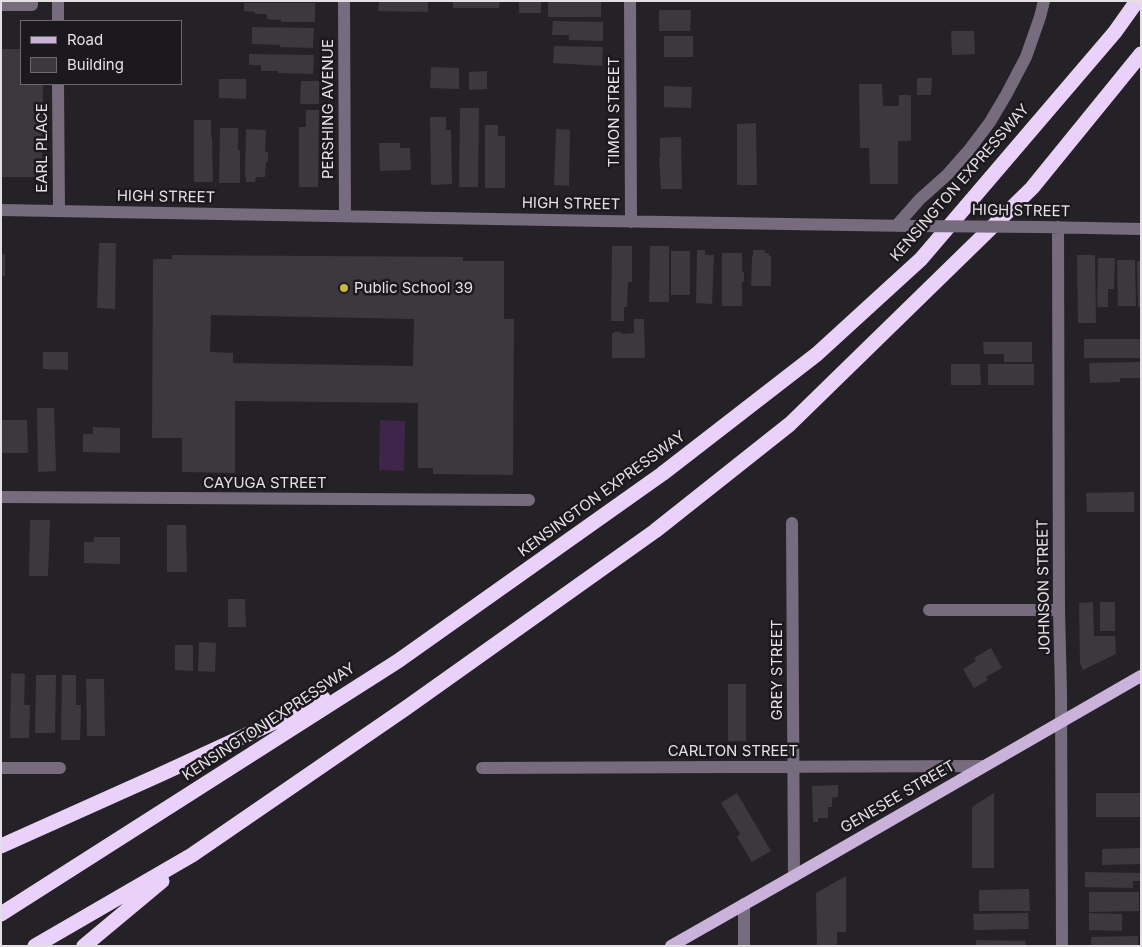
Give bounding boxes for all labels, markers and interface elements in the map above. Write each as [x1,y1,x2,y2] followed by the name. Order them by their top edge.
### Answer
[20,20,182,85] legend
[67,30,103,49] text: Road
[319,39,337,179] street label: PERSHING AVENUE
[67,55,124,74] text: Building
[605,57,623,167] street label: TIMON STREET
[887,101,1033,265] street label: KENSINGTON EXPRESSWAY
[33,103,51,193] street label: EARL PLACE
[117,187,215,207] street label: HIGH STREET
[522,194,620,214] street label: HIGH STREET
[972,201,1070,221] street label: HIGH STREET
[354,279,473,297] place label: Public School 39
[338,282,350,294] marker: Public School 39
[515,427,689,561] street label: KENSINGTON EXPRESSWAY
[203,474,327,492] street label: CAYUGA STREET
[1034,519,1054,655] street label: JOHNSON STREET
[768,620,786,720] street label: GREY STREET
[179,659,359,785] street label: KENSINGTON EXPRESSWAY
[668,742,798,760] street label: CARLTON STREET
[838,757,958,837] street label: GENESEE STREET

